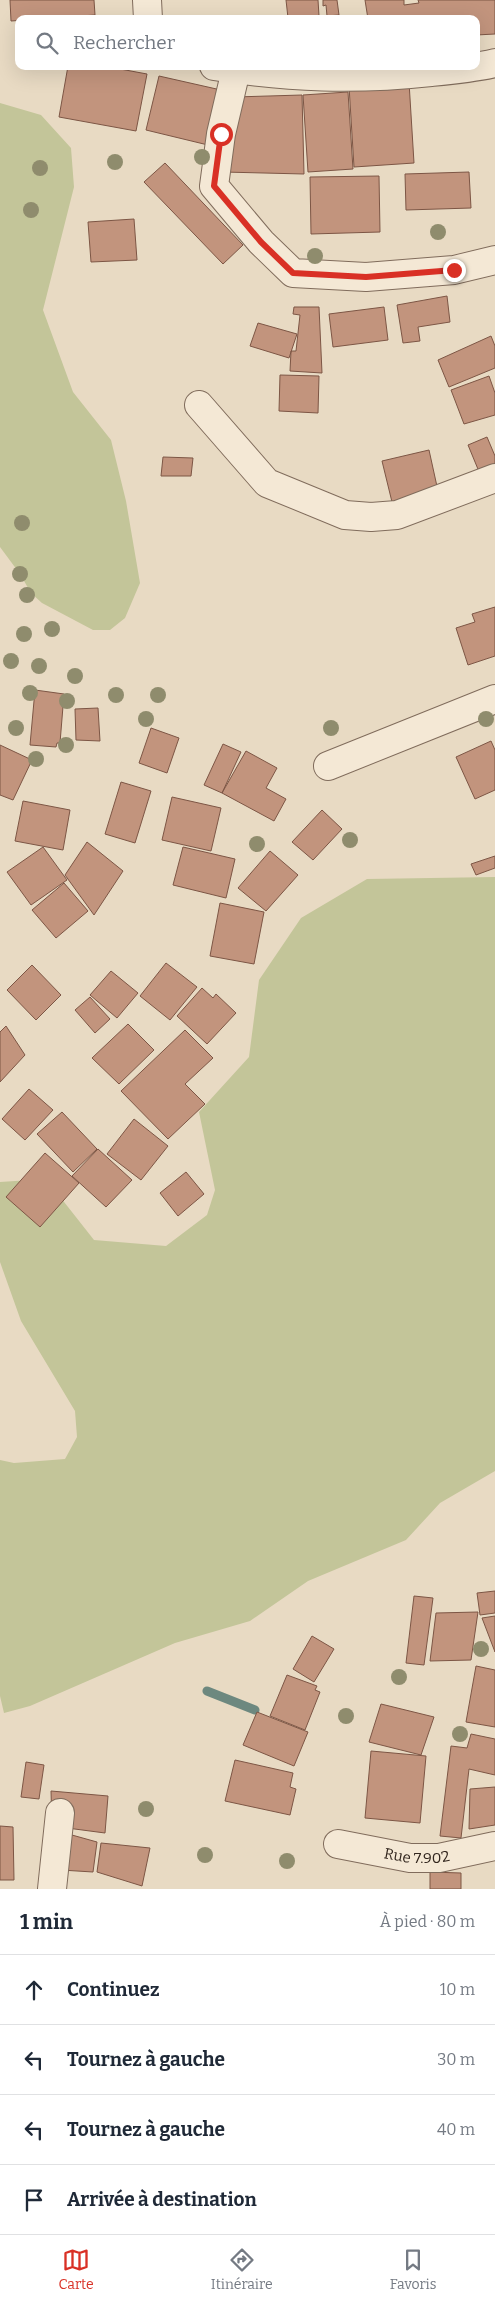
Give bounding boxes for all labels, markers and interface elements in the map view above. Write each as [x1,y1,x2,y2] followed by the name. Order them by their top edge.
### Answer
[15,15,480,70] search box
[33,29,61,57] icon: search
[73,31,175,54] text: Rechercher
[210,123,233,146] route start
[443,259,466,282] route end
[382,1844,451,1867] street label: Rue 7.902
[20,1909,73,1935] text: 1 min
[380,1912,475,1931] text: À pied · 80 m
[20,1976,48,2004] icon: ahead
[67,1978,160,2001] text: Continuez
[440,1980,475,1999] text: 10 m
[20,2046,48,2074] icon: left
[67,2048,225,2071] text: Tournez à gauche
[437,2050,475,2069] text: 30 m
[20,2116,48,2144] icon: left
[67,2118,225,2141] text: Tournez à gauche
[437,2120,475,2139] text: 40 m
[20,2186,48,2214] icon: arrive
[67,2188,257,2211] text: Arrivée à destination
[59,2246,94,2293] tab: Carte
[211,2246,273,2293] tab: Itinéraire
[390,2246,436,2293] tab: Favoris

